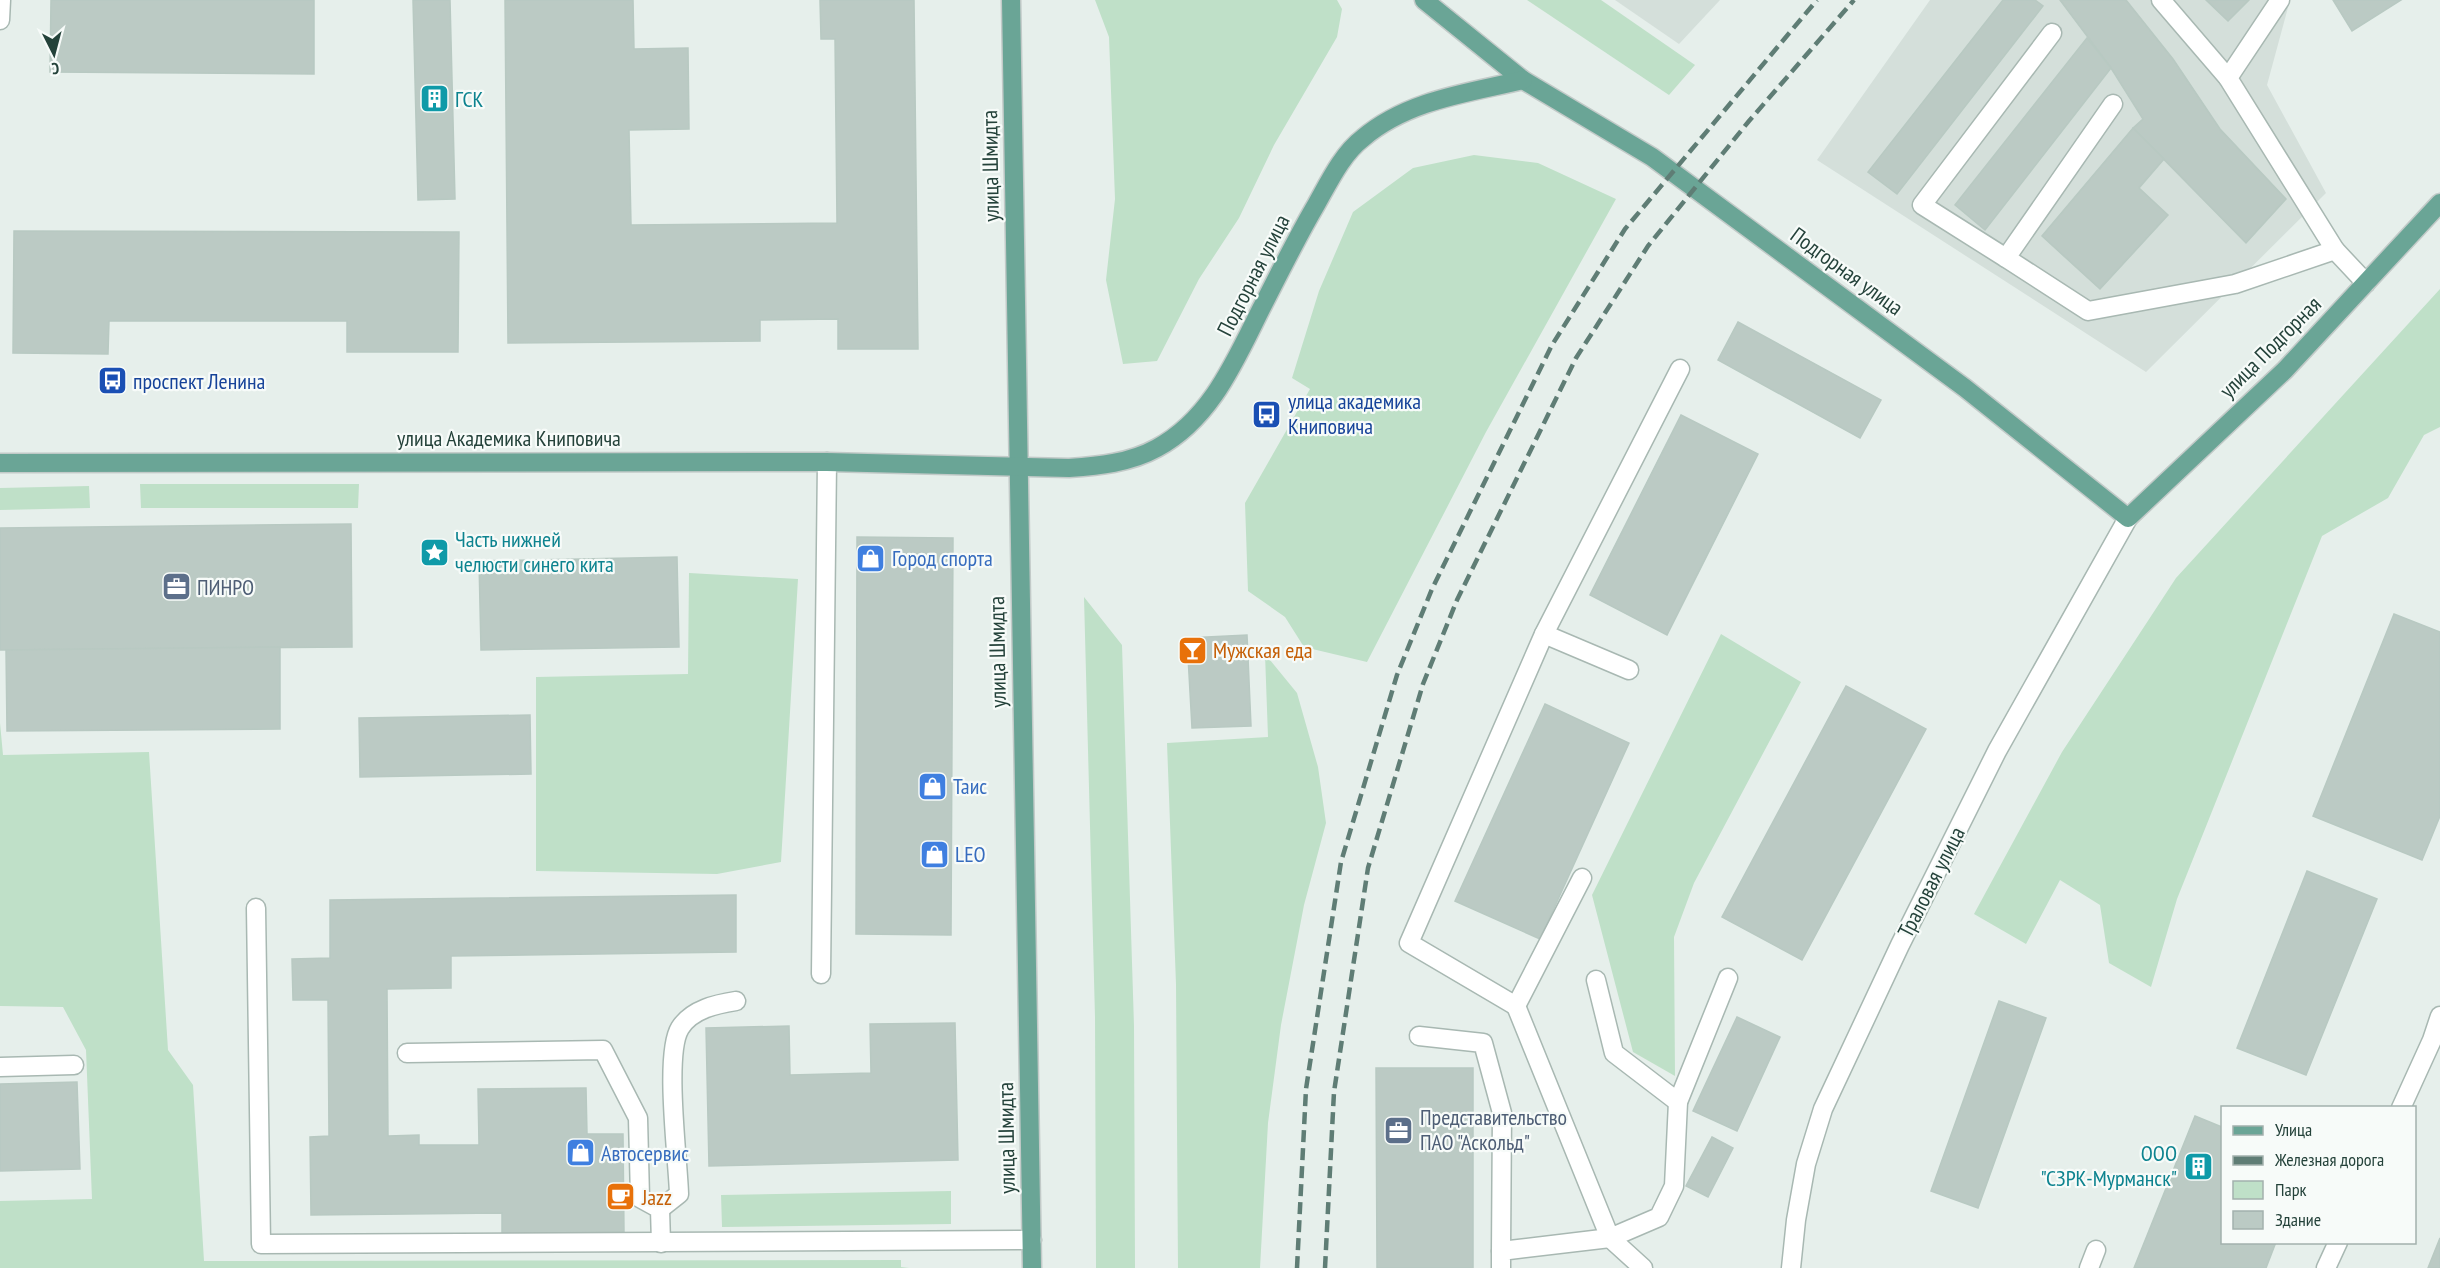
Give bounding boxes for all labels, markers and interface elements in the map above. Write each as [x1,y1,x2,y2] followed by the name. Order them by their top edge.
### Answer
[24,24,84,84] north arrow
[50,59,60,79] text: С
[418,83,450,115] building icon: ГСК
[455,85,484,113] place label: ГСК
[975,110,1005,222] street label: улица Шмидта
[1210,210,1296,340] street label: Подгорная улица
[1785,221,1909,321] street label: Подгорная улица
[2213,290,2327,404] street label: улица Подгорная
[96,365,128,397] bus stop icon: проспект Ленина
[133,367,265,395] place label: проспект Ленина
[1288,387,1421,440] place label: улица академика Книповича
[1251,398,1283,430] bus stop icon: улица академика Книповича
[397,424,621,452] street label: улица Академика Книповича
[455,525,614,578] place label: Часть нижней челюсти синего кита
[418,536,450,568] place icon: Часть нижней челюсти синего кита
[855,542,887,574] shop icon: Город спорта
[892,544,993,572] place label: Город спорта
[160,571,192,603] office icon: ПИНРО
[197,573,254,601] place label: ПИНРО
[982,596,1012,708] street label: улица Шмидта
[1176,634,1208,666] bar icon: Мужская еда
[1213,636,1312,664] place label: Мужская еда
[916,770,948,802] shop icon: Таис
[953,772,987,800] place label: Таис
[1891,822,1971,942] street label: Траловая улица
[918,838,950,870] shop icon: LEO
[955,840,986,868] place label: LEO
[991,1082,1021,1194] street label: улица Шмидта
[1420,1103,1567,1156] place label: Представительство ПАО "Аскольд"
[2221,1106,2416,1244] legend
[1383,1114,1415,1146] office icon: Представительство ПАО "Аскольд"
[2275,1118,2312,1141] text: Улица
[564,1137,596,1169] shop icon: Автосервис
[601,1139,689,1167] place label: Автосервис
[2040,1139,2177,1192] place label: ООО "СЗРК-Мурманск"
[2274,1148,2384,1171] text: Железная дорога
[2182,1150,2214,1182] building icon: ООО "СЗРК-Мурманск"
[2275,1178,2306,1201] text: Парк
[605,1181,637,1213] cafe icon: Jazz
[641,1183,672,1211] place label: Jazz
[2275,1208,2321,1231] text: Здание

